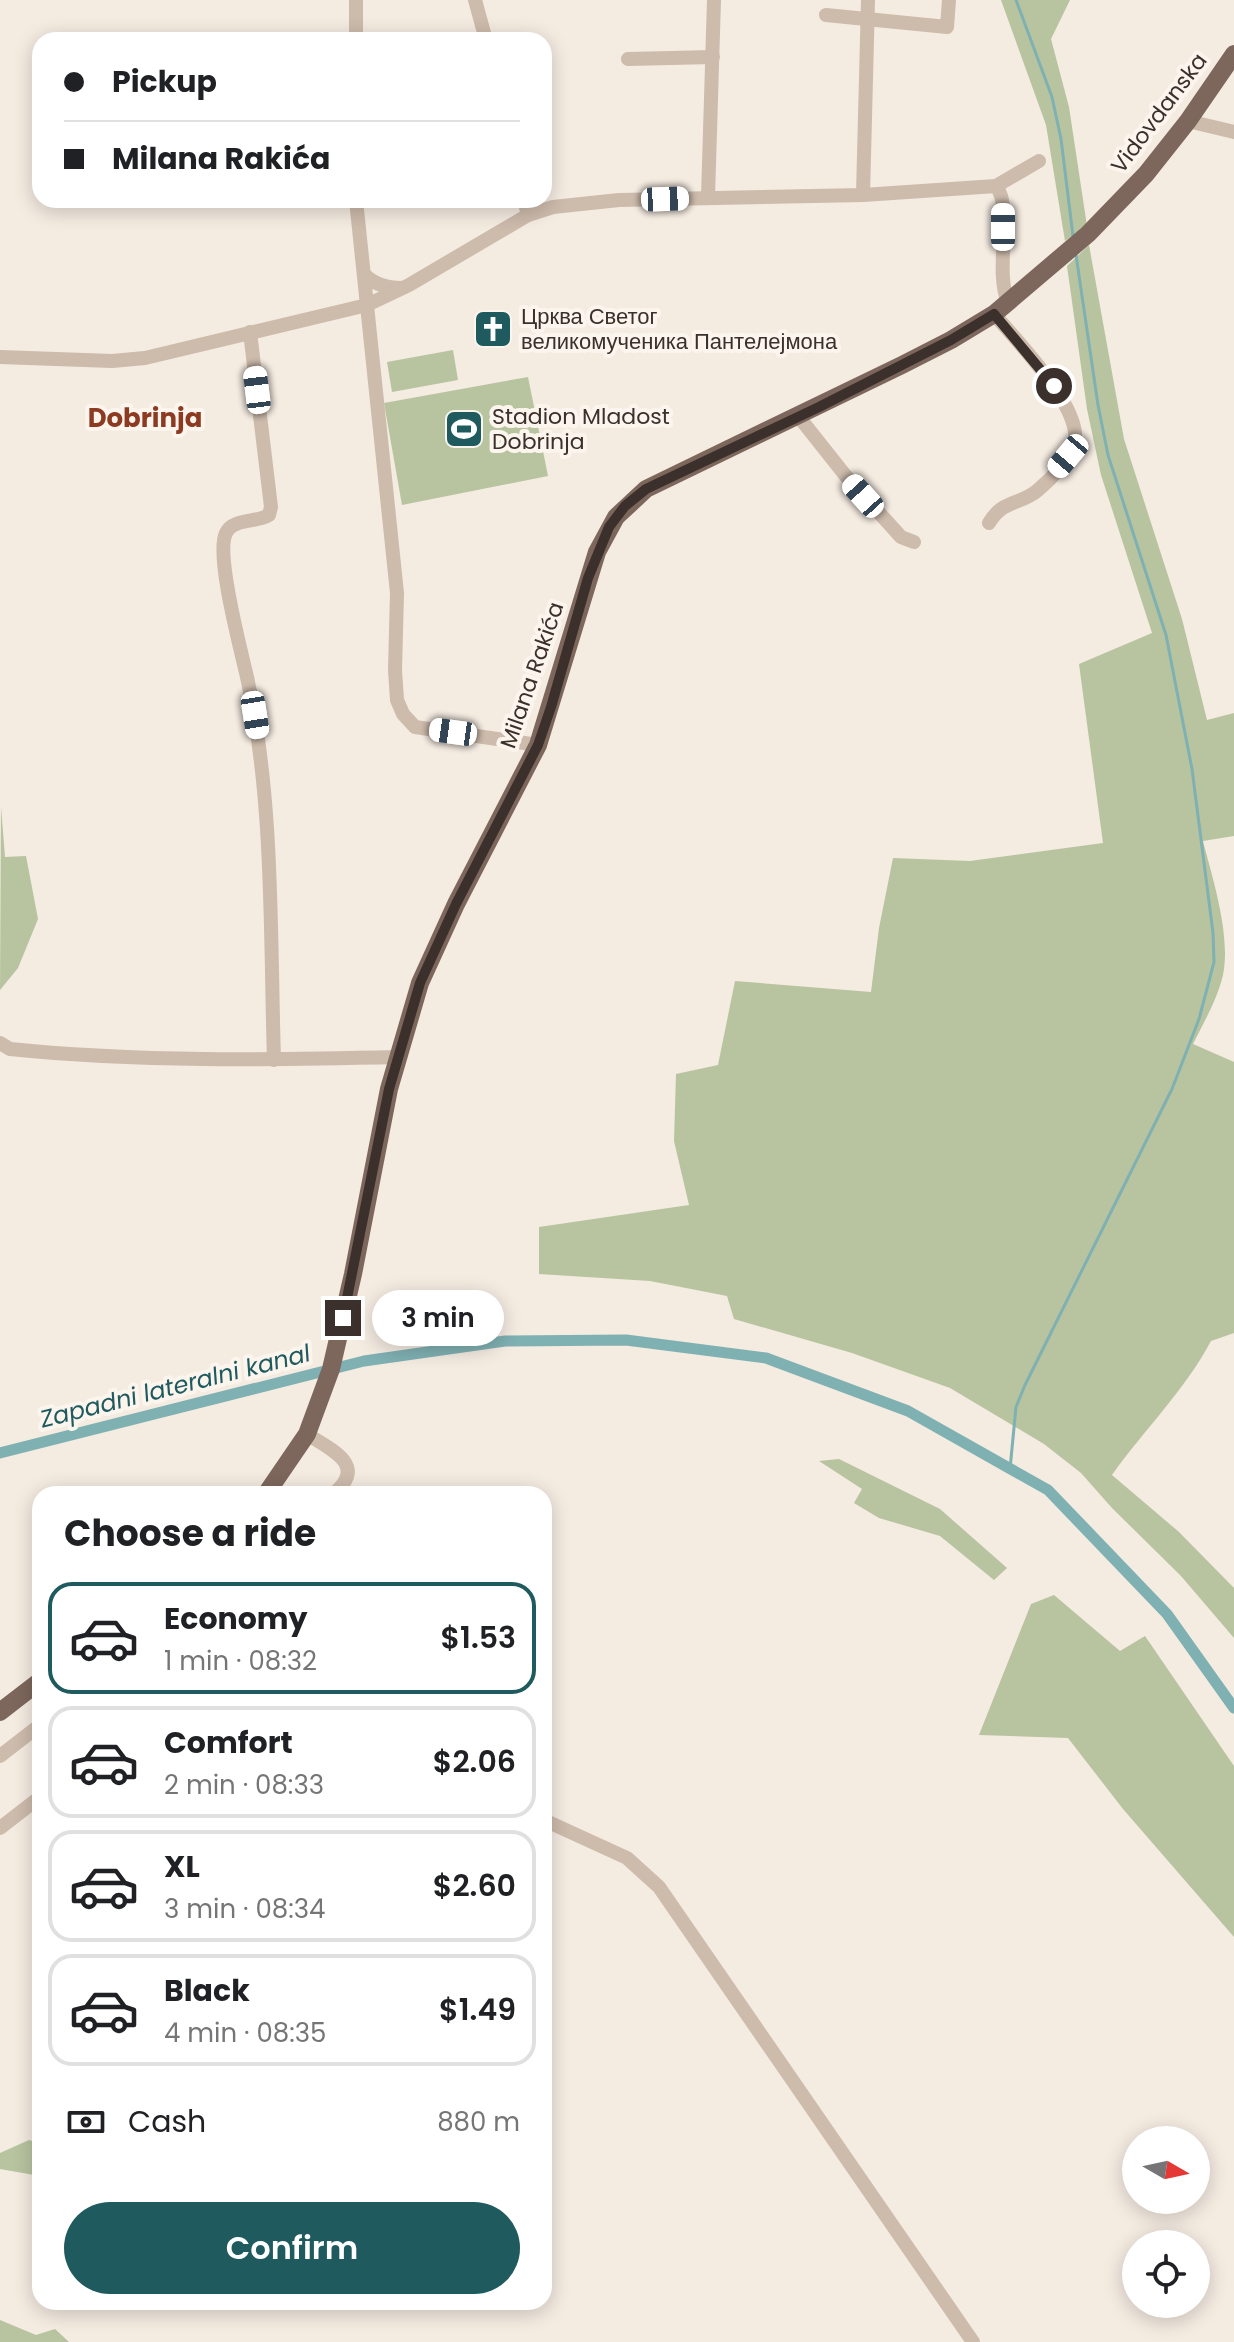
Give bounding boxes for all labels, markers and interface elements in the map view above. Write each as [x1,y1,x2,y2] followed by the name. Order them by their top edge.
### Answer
[1104,47,1214,179] street label: Vidovdanska
[112,60,217,103] text: Pickup
[112,137,330,180] text: Milana Rakića
[641,186,689,212] car
[991,203,1015,251] car
[521,301,838,357] place label: Црква Светог великомученика Пантелејмона
[472,308,514,350] church icon: Црква Светог великомученика Пантелејмона
[242,365,272,415] car
[1036,368,1072,404] route start
[88,400,202,436] district label: Dobrinja
[492,401,670,457] place label: Stadion Mladost Dobrinja
[443,408,485,450] sports icon: Stadion Mladost Dobrinja
[1043,430,1093,482] car
[838,470,888,522] car
[492,598,572,752] street label: Milana Rakića
[239,689,271,741] car
[428,717,478,747] car
[371,1290,503,1346] callout: 3 min
[325,1300,361,1336] route end
[401,1300,475,1336] text: 3 min
[35,1336,314,1436] water label: Zapadni lateralni kanal
[64,1508,316,1559] text: Choose a ride
[164,1597,308,1640] text: Economy
[68,1602,140,1674] icon: car
[440,1616,516,1659] text: $1.53
[164,1643,317,1679] text: 1 min · 08:32
[164,1721,293,1764] text: Comfort
[68,1726,140,1798] icon: car
[433,1740,516,1783] text: $2.06
[164,1767,324,1803] text: 2 min · 08:33
[164,1845,200,1888] text: XL
[68,1850,140,1922] icon: car
[433,1864,516,1907] text: $2.60
[164,1891,325,1927] text: 3 min · 08:34
[164,1969,250,2012] text: Black
[68,1974,140,2046] icon: car
[439,1988,516,2031] text: $1.49
[164,2015,326,2051] text: 4 min · 08:35
[64,2100,108,2144] icon: cash
[128,2100,206,2143] text: Cash
[437,2104,520,2140] text: 880 m
[1122,2126,1210,2214] north arrow
[1122,2126,1210,2318] map controls
[64,2202,520,2294] button: Confirm
[1122,2230,1210,2318] button: locate

